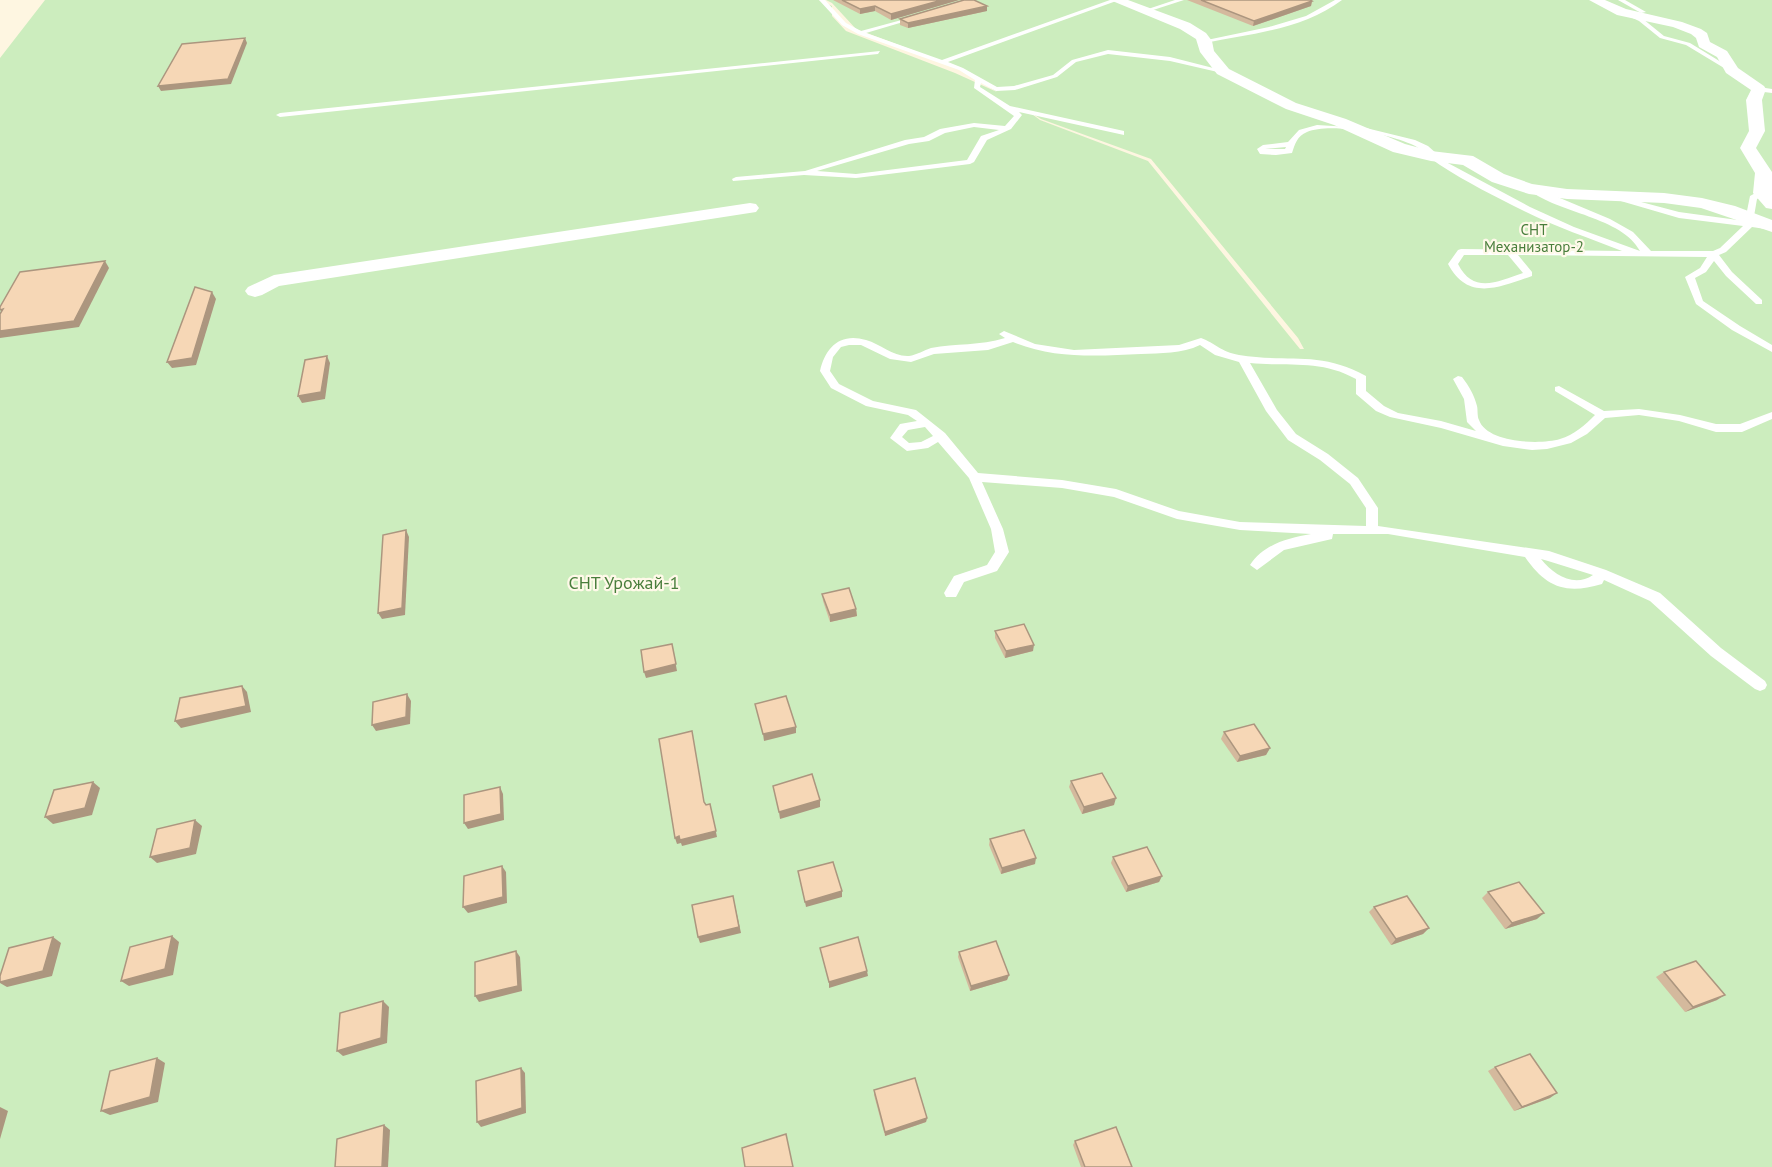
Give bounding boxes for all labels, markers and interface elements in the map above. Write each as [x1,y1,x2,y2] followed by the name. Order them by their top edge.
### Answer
[1484,220,1584,256] park label: СНТ Механизатор-2
[568,571,680,594] park label: СНТ Урожай-1

